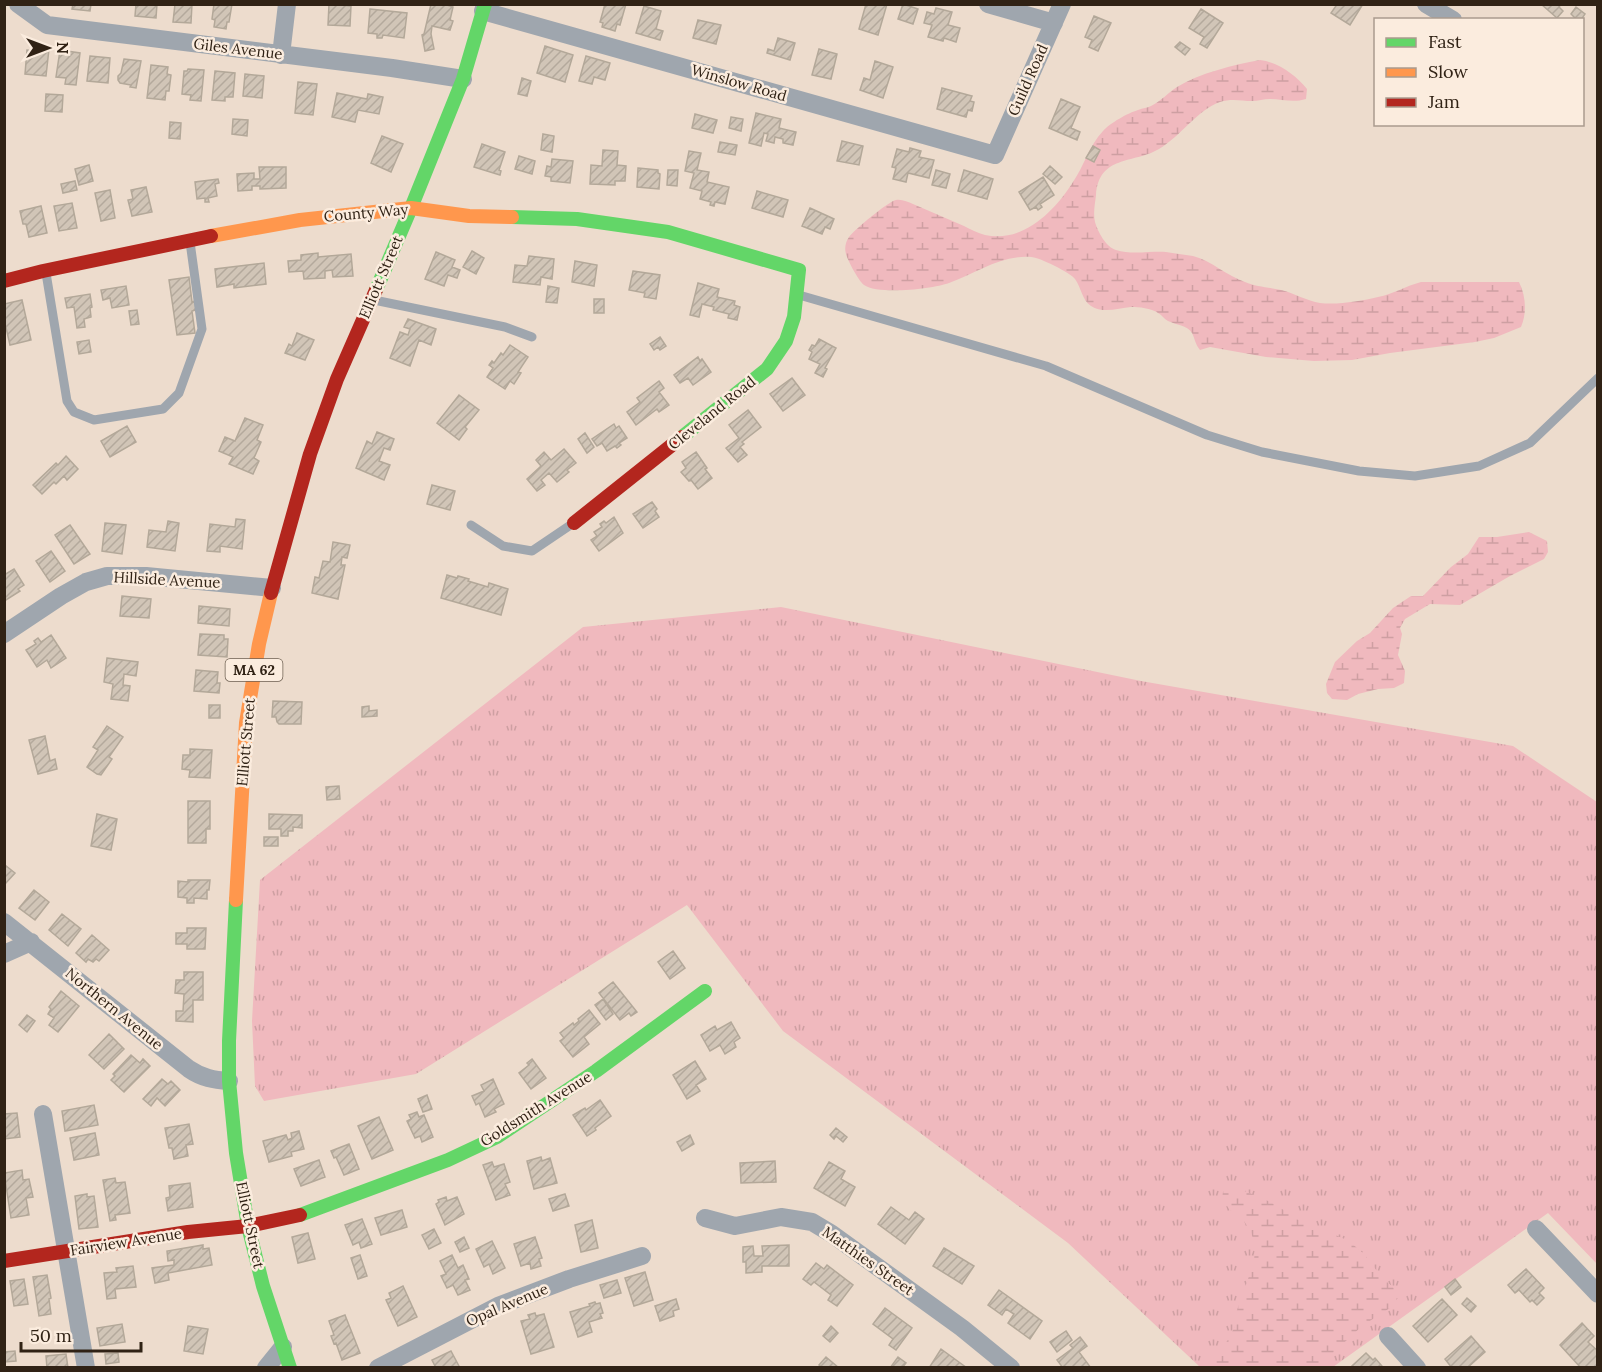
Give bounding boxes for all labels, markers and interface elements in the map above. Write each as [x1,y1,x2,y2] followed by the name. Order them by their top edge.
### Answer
[18,18,78,78] north arrow
[1374,18,1584,126] legend
[1428,30,1462,53] text: Fast
[192,34,284,63] street label: Giles Avenue
[1003,41,1052,119] street label: Guild Road
[53,42,73,54] text: N
[689,60,789,105] street label: Winslow Road
[1428,60,1468,83] text: Slow
[1427,90,1460,113] text: Jam
[323,199,409,226] street label: County Way
[354,232,407,321] street label: Elliott Street
[664,372,759,454] street label: Cleveland Road
[113,567,221,592] street label: Hillside Avenue
[226,659,282,681] road number: MA 62
[232,697,259,787] street label: Elliott Street
[62,963,167,1054] street label: Northern Avenue
[477,1067,595,1150] street label: Goldsmith Avenue
[232,1180,269,1270] street label: Elliott Street
[819,1222,918,1299] street label: Matthies Street
[69,1223,183,1260] street label: Fairview Avenue
[463,1279,551,1330] street label: Opal Avenue
[21,1315,141,1353] scale bar
[30,1324,72,1347] text: 50 m

